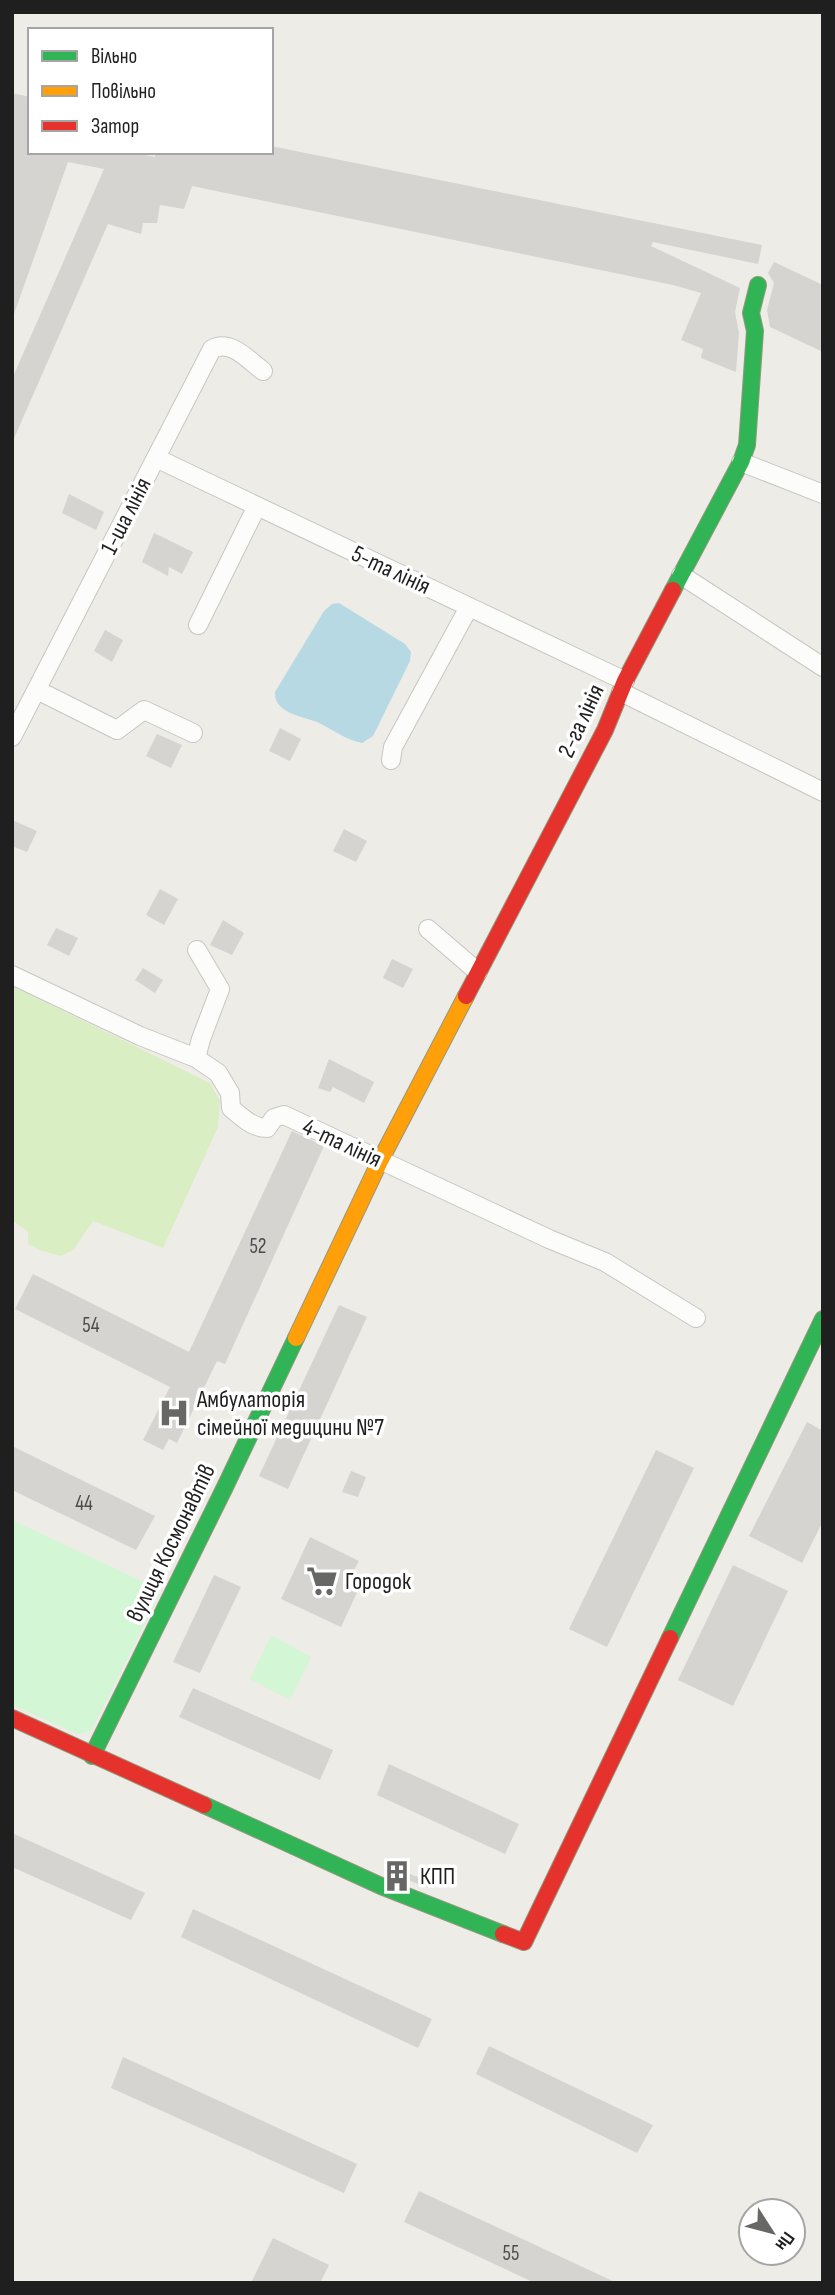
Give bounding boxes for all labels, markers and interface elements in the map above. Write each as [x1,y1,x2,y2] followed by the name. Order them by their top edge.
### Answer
[28,28,273,154] legend
[91,44,137,69] text: Вільно
[91,79,156,104] text: Повільно
[91,114,139,139] text: Затор
[94,473,158,559] street label: 1-ша лінія
[347,539,435,601] street label: 5-та лінія
[551,680,611,762] street label: 2-га лінія
[298,1112,386,1174] street label: 4-та лінія
[249,1234,267,1259] house number: 52
[82,1313,100,1338] house number: 54
[196,1385,384,1442] place label: Амбулаторія сімейної медицини №7
[157,1396,191,1430] hospital icon: Амбулаторія сімейної медицини №7
[120,1459,222,1627] street label: вулиця Космонавтів
[75,1491,93,1516] house number: 44
[305,1564,339,1598] supermarket icon: Городок
[345,1567,412,1596] place label: Городок
[380,1859,414,1893] building icon: КПП
[420,1862,455,1891] place label: КПП
[737,2197,807,2267] north arrow
[770,2227,799,2255] text: Пн
[503,2241,519,2266] house number: 55

